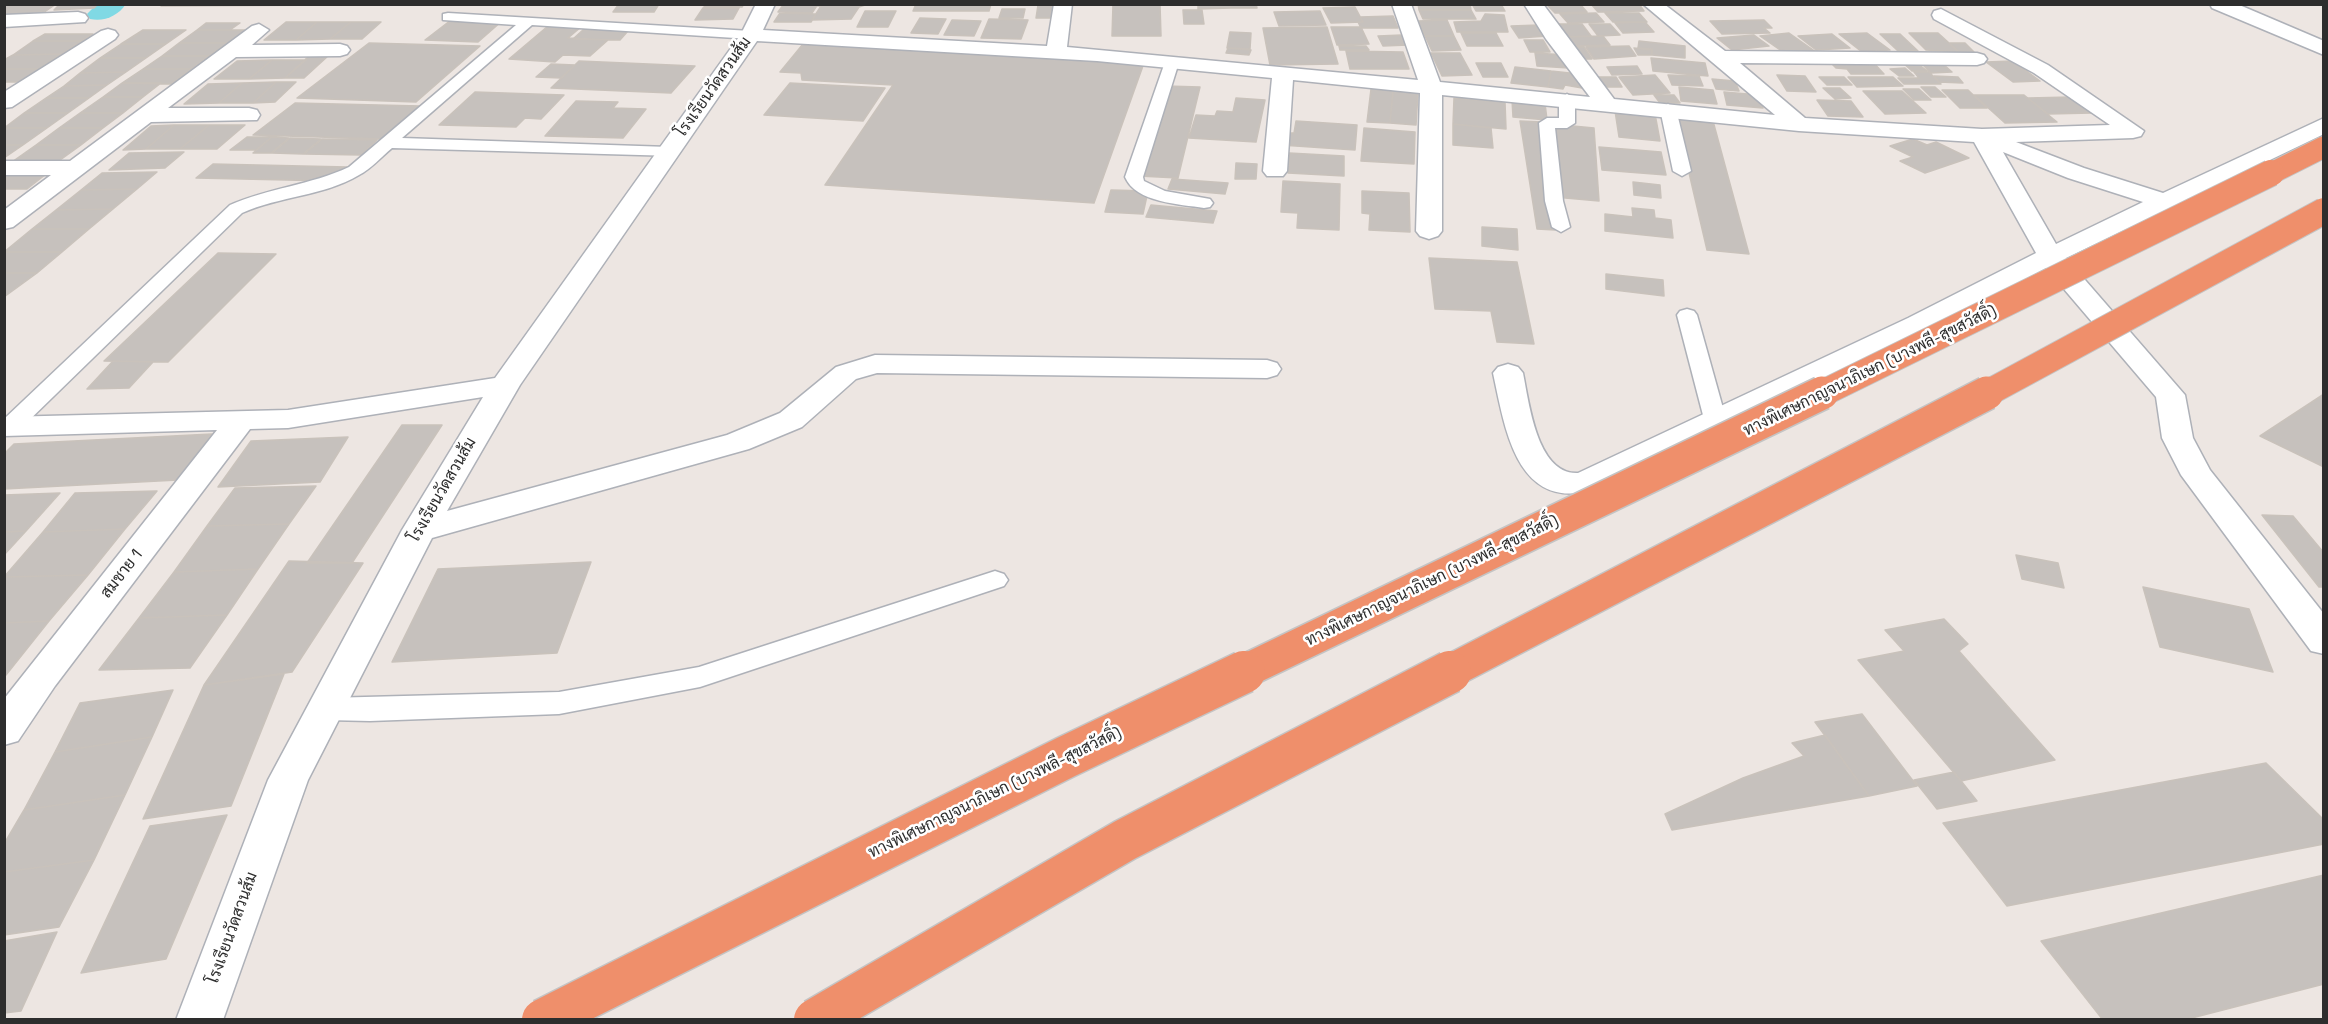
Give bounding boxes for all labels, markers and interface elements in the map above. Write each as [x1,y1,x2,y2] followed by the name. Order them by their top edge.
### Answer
[672,33,756,141] street label: โรงเรียนวัดสวนส้ม
[1740,301,2000,441] street label: ทางพิเศษกาญจนาภิเษก (บางพลี-สุขสวัสดิ์)
[405,434,481,546] street label: โรงเรียนวัดสวนส้ม
[1302,511,1562,651] street label: ทางพิเศษกาญจนาภิเษก (บางพลี-สุขสวัสดิ์)
[97,546,147,602] street label: สมชาย 1
[865,723,1125,863] street label: ทางพิเศษกาญจนาภิเษก (บางพลี-สุขสวัสดิ์)
[204,869,262,987] street label: โรงเรียนวัดสวนส้ม

